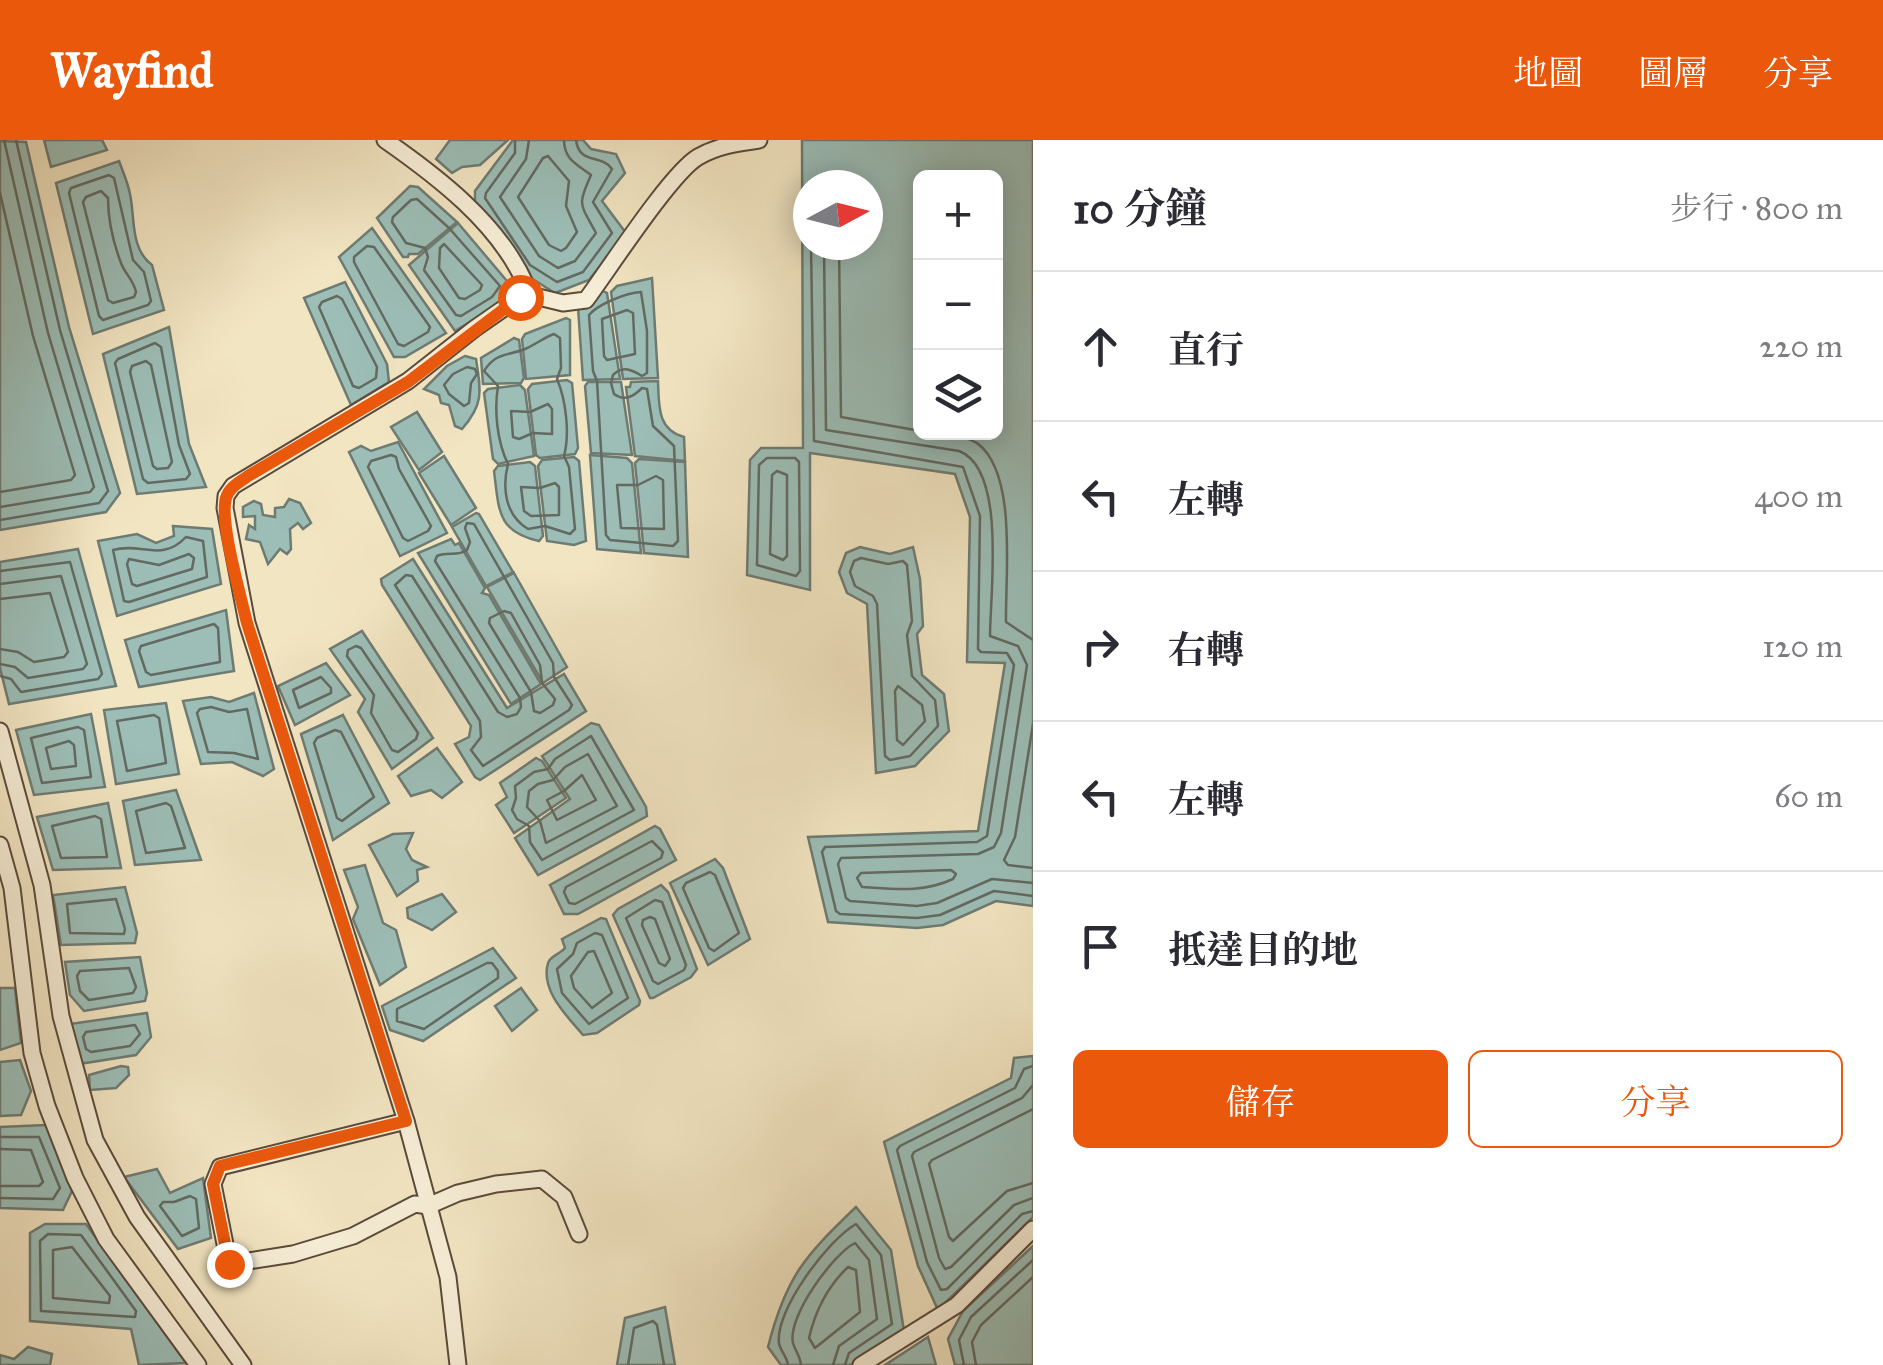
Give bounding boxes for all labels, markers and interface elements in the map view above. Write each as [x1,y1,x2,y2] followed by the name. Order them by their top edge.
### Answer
[50,41,213,100] text: Wayfind
[1513,52,1583,95] text: 地圖
[1638,52,1708,95] text: 圖層
[1763,52,1833,95] text: 分享
[793,170,883,260] north arrow
[913,170,1003,440] map controls
[913,170,1003,260] button: +
[1073,183,1207,235] text: 10 分鐘
[1670,189,1843,228] text: 步行 · 800 m
[913,260,1003,350] button: −
[498,275,544,321] route start
[1073,319,1128,374] icon: ahead
[1168,327,1244,373] text: 直行
[1759,327,1843,366] text: 220 m
[913,350,1003,440] button: layers
[1073,469,1128,524] icon: left
[1168,477,1244,523] text: 左轉
[1754,477,1843,516] text: 400 m
[1073,619,1128,674] icon: right
[1168,627,1244,673] text: 右轉
[1762,627,1843,666] text: 120 m
[1073,769,1128,824] icon: left
[1168,777,1244,823] text: 左轉
[1774,777,1843,816] text: 60 m
[1073,919,1128,974] icon: arrive
[1168,927,1358,973] text: 抵達目的地
[1073,1050,1448,1148] button: 儲存
[1468,1050,1843,1148] button: 分享
[207,1242,253,1288] route end

